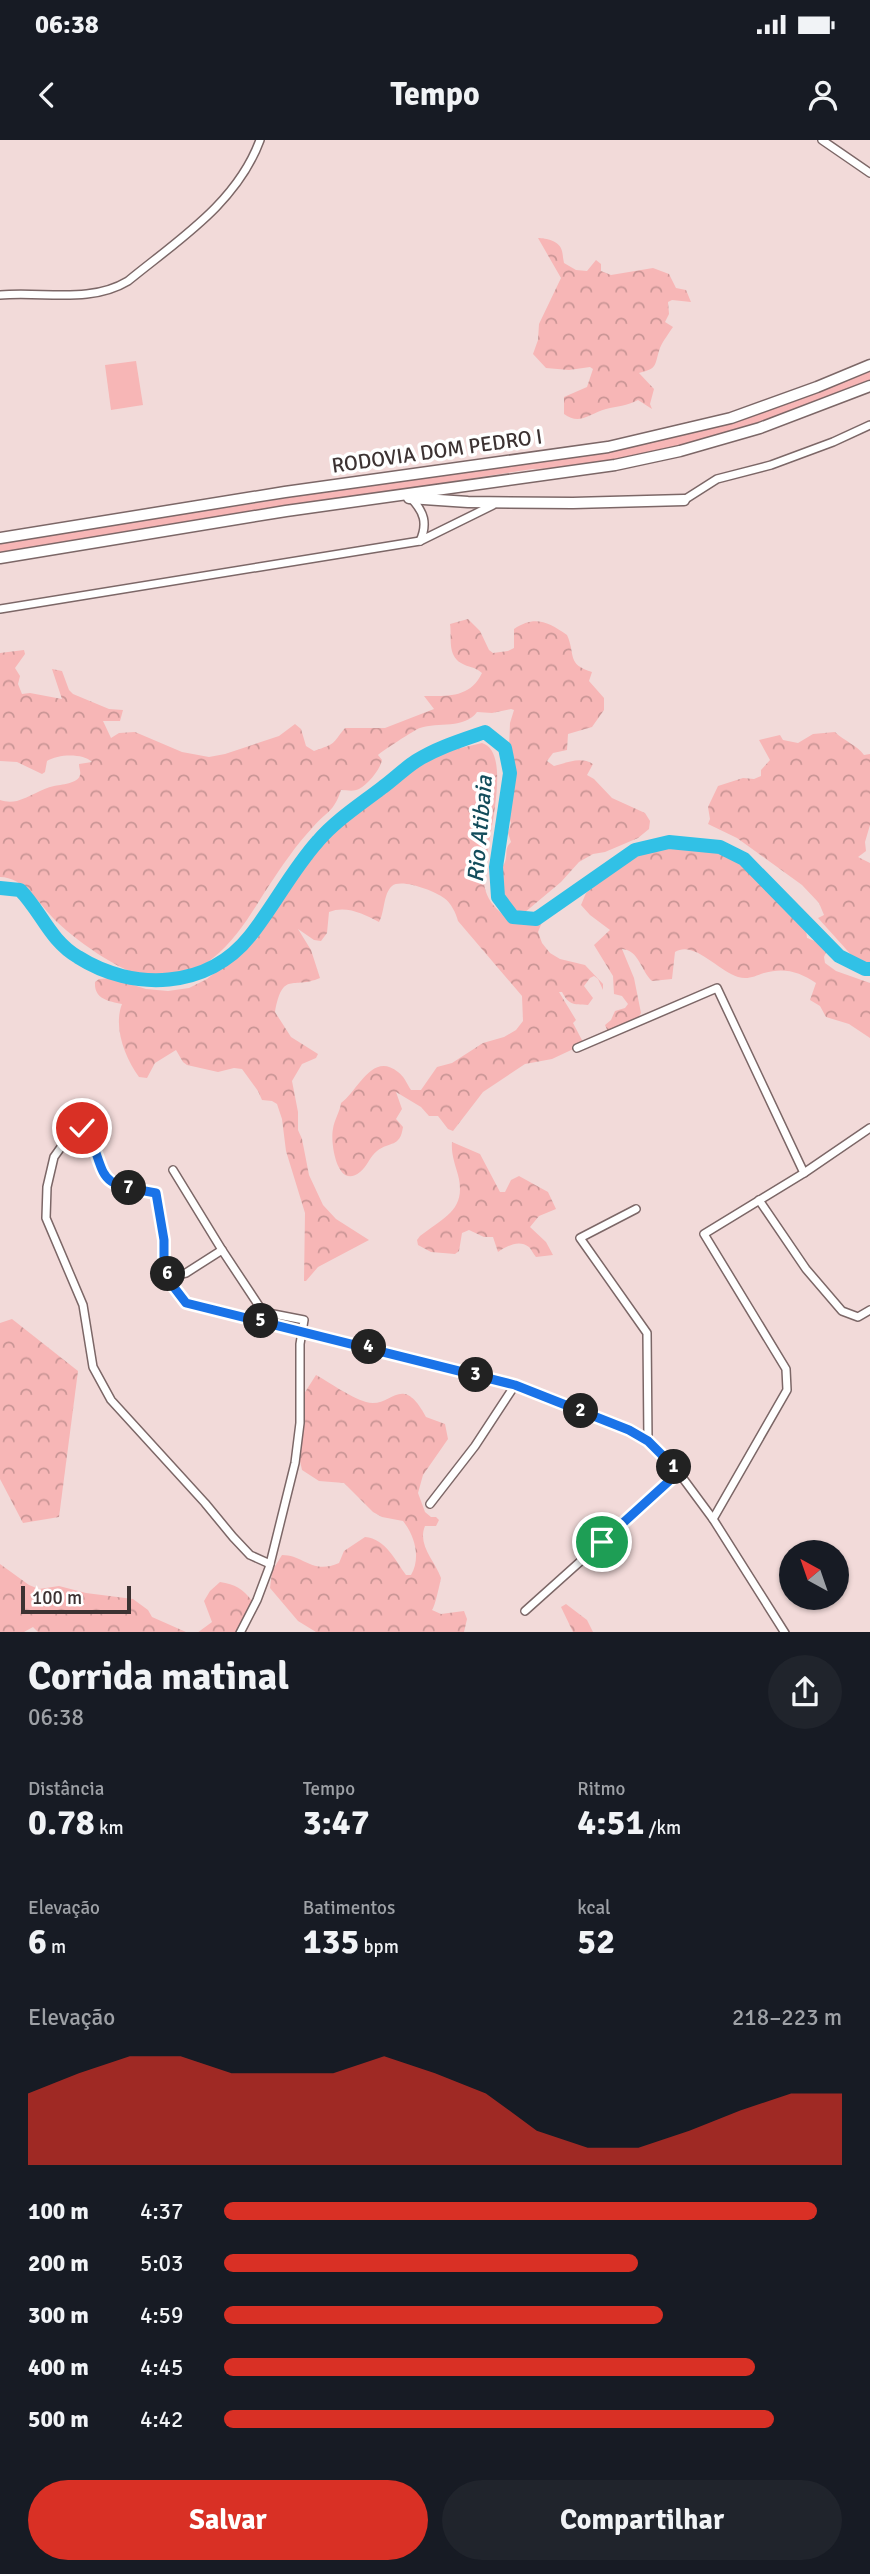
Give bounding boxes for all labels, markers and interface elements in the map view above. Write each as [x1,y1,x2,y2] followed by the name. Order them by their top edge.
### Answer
[35,9,99,41] text: 06:38
[390,75,480,114] text: Tempo
[28,76,66,114] icon: back
[804,76,842,114] icon: person
[330,423,544,479] street label: RODOVIA DOM PEDRO I
[461,773,499,884] water label: Rio Atibaia
[52,1098,112,1158] pin
[63,1109,101,1147] icon: check
[111,1170,146,1206] pin: 7
[123,1175,134,1199] text: 7
[150,1256,186,1292] pin: 6
[162,1261,173,1285] text: 6
[244,1304,278,1338] pin: 5
[255,1308,266,1332] text: 5
[352,1330,386,1364] pin: 4
[363,1334,374,1358] text: 4
[458,1358,494,1392] pin: 3
[470,1362,481,1386] text: 3
[564,1394,598,1428] pin: 2
[575,1398,586,1422] text: 2
[656,1450,692,1484] pin: 1
[668,1454,679,1478] text: 1
[572,1512,632,1572] pin
[583,1523,621,1561] icon: arrive
[779,1540,849,1610] north arrow
[779,1540,849,1610] map controls
[21,1584,131,1615] scale bar
[32,1586,82,1610] text: 100 m
[28,1653,289,1700] text: Corrida matinal
[768,1655,842,1729] button: share
[28,1703,84,1732] text: 06:38
[28,1777,104,1801] text: Distância
[303,1777,355,1801] text: Tempo
[577,1777,625,1801] text: Ritmo
[28,1801,95,1844] text: 0.78
[303,1801,370,1844] text: 3:47
[577,1801,644,1844] text: 4:51
[95,1816,124,1840] text: km
[644,1816,681,1840] text: /km
[28,1896,100,1920] text: Elevação
[303,1896,395,1920] text: Batimentos
[577,1896,611,1920] text: kcal
[28,1920,47,1963] text: 6
[303,1920,359,1963] text: 135
[577,1920,615,1963] text: 52
[47,1935,66,1959] text: m
[359,1935,399,1959] text: bpm
[28,2003,115,2032] text: Elevação
[732,2003,842,2032] text: 218–223 m
[28,2197,89,2226] text: 100 m
[140,2197,183,2226] text: 4:37
[28,2249,89,2278] text: 200 m
[140,2249,183,2278] text: 5:03
[28,2301,89,2330] text: 300 m
[140,2301,183,2330] text: 4:59
[28,2353,89,2382] text: 400 m
[140,2353,183,2382] text: 4:45
[28,2405,89,2434] text: 500 m
[140,2405,183,2434] text: 4:42
[28,2480,428,2560] button: Salvar
[442,2480,842,2560] button: Compartilhar

